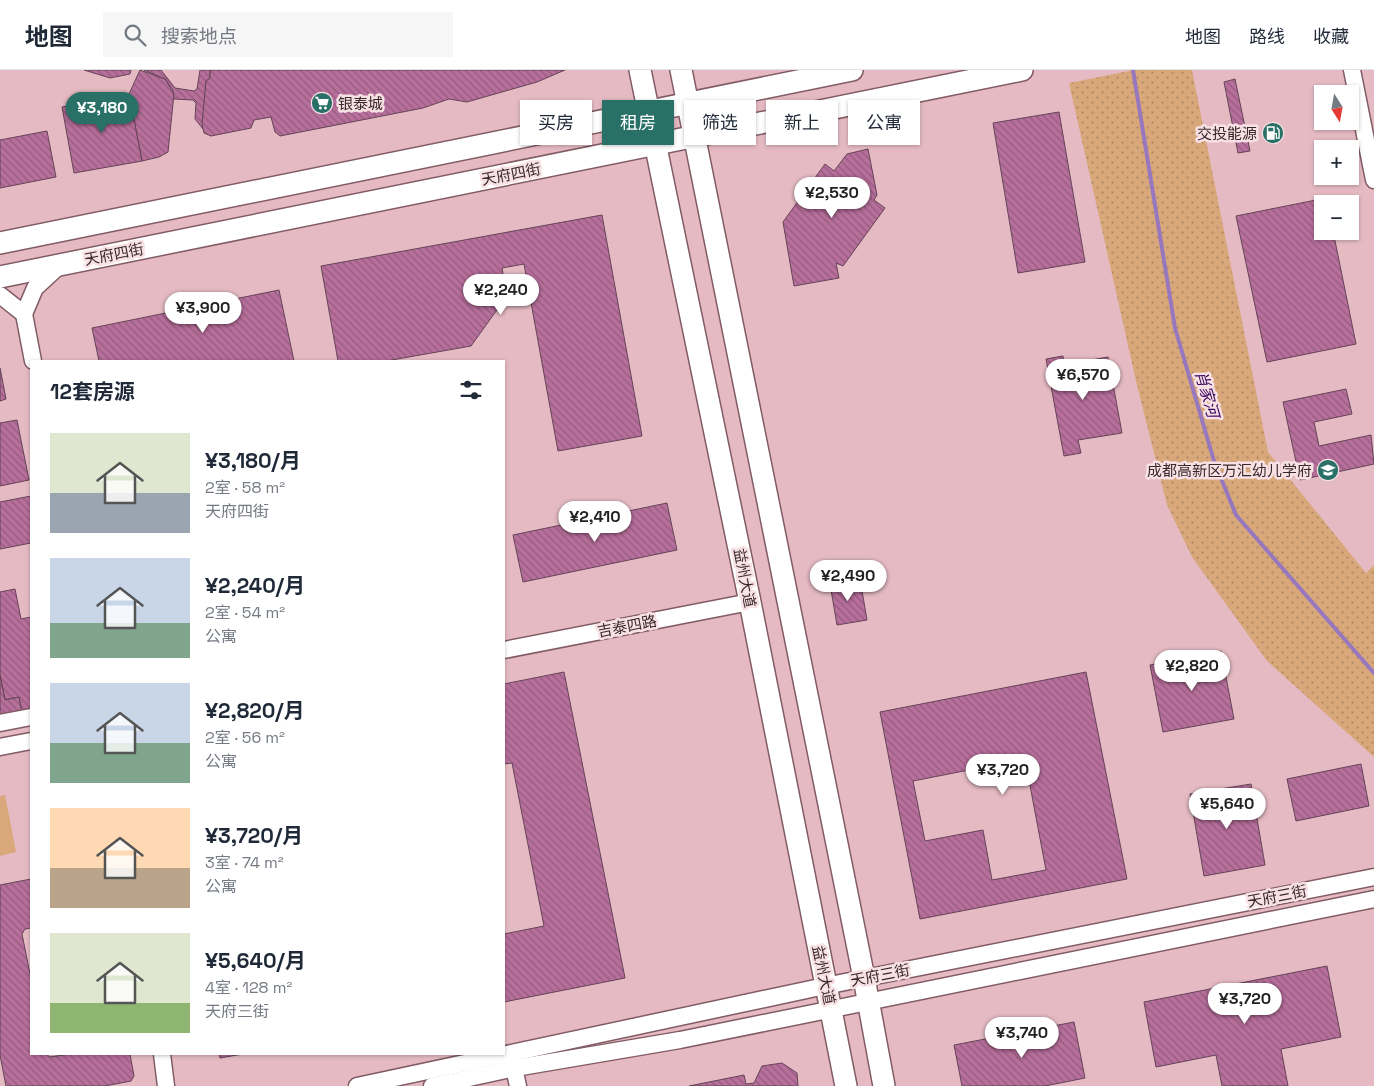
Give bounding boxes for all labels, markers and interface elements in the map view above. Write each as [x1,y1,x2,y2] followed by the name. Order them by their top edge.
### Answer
[103,12,453,57] search box
[25,21,73,52] text: 地图
[121,21,149,49] icon: search
[161,24,237,49] text: 搜索地点
[1185,25,1221,48] text: 地图
[1249,25,1285,48] text: 路线
[1313,25,1349,48] text: 收藏
[1314,85,1359,130] north arrow
[1314,85,1359,240] map controls
[310,91,334,115] supermarket icon: 银泰城
[61,92,143,134] pin: ¥3,180
[338,94,383,113] place label: 银泰城
[77,97,127,118] text: ¥3,180
[520,100,592,145] chip: 买房
[602,100,674,145] chip: 租房
[684,100,756,145] chip: 筛选
[766,100,838,145] chip: 新上
[848,100,920,145] chip: 公寓
[1261,121,1285,145] fuel station icon: 交投能源
[1197,124,1257,143] place label: 交投能源
[1314,140,1359,185] button: +
[480,159,542,189] street label: 天府四街
[791,176,873,219] pin: ¥2,530
[805,182,859,203] text: ¥2,530
[1314,195,1359,240] button: −
[83,239,145,269] street label: 天府四街
[460,274,542,316] pin: ¥2,240
[474,279,528,300] text: ¥2,240
[162,292,244,334] pin: ¥3,900
[176,297,230,318] text: ¥3,900
[1042,358,1124,401] pin: ¥6,570
[1056,364,1110,385] text: ¥6,570
[1190,368,1225,423] water label: 肖家河
[457,376,485,404] icon: filters
[50,378,135,405] text: 12套房源
[205,447,301,474] text: ¥3,180/月
[90,453,150,513] icon: home
[1316,458,1340,482] school or university icon: 成都高新区万汇幼儿学府
[1147,461,1312,480] place label: 成都高新区万汇幼儿学府
[205,477,285,498] text: 2室 · 58 m²
[554,500,636,543] pin: ¥2,410
[205,501,269,522] text: 天府四街
[569,506,621,527] text: ¥2,410
[730,547,760,609] street label: 益州大道
[807,560,889,602] pin: ¥2,490
[821,565,875,586] text: ¥2,490
[205,572,305,599] text: ¥2,240/月
[90,578,150,638] icon: home
[205,602,285,623] text: 2室 · 54 m²
[596,611,658,641] street label: 吉泰四路
[205,626,237,647] text: 公寓
[1151,650,1233,692] pin: ¥2,820
[1165,655,1219,676] text: ¥2,820
[205,697,305,724] text: ¥2,820/月
[90,703,150,763] icon: home
[205,727,285,748] text: 2室 · 56 m²
[205,751,237,772] text: 公寓
[962,754,1044,796] pin: ¥3,720
[977,759,1029,780] text: ¥3,720
[1186,788,1268,830] pin: ¥5,640
[1200,793,1254,814] text: ¥5,640
[205,822,303,849] text: ¥3,720/月
[90,828,150,888] icon: home
[205,852,284,873] text: 3室 · 74 m²
[205,876,237,897] text: 公寓
[1246,881,1308,911] street label: 天府三街
[808,944,840,1006] street label: 益州大道
[205,947,306,974] text: ¥5,640/月
[90,953,150,1013] icon: home
[849,960,911,990] street label: 天府三街
[205,977,292,998] text: 4室 · 128 m²
[1204,982,1286,1025] pin: ¥3,720
[1219,988,1271,1009] text: ¥3,720
[205,1001,269,1022] text: 天府三街
[981,1016,1063,1059] pin: ¥3,740
[996,1022,1048,1043] text: ¥3,740

